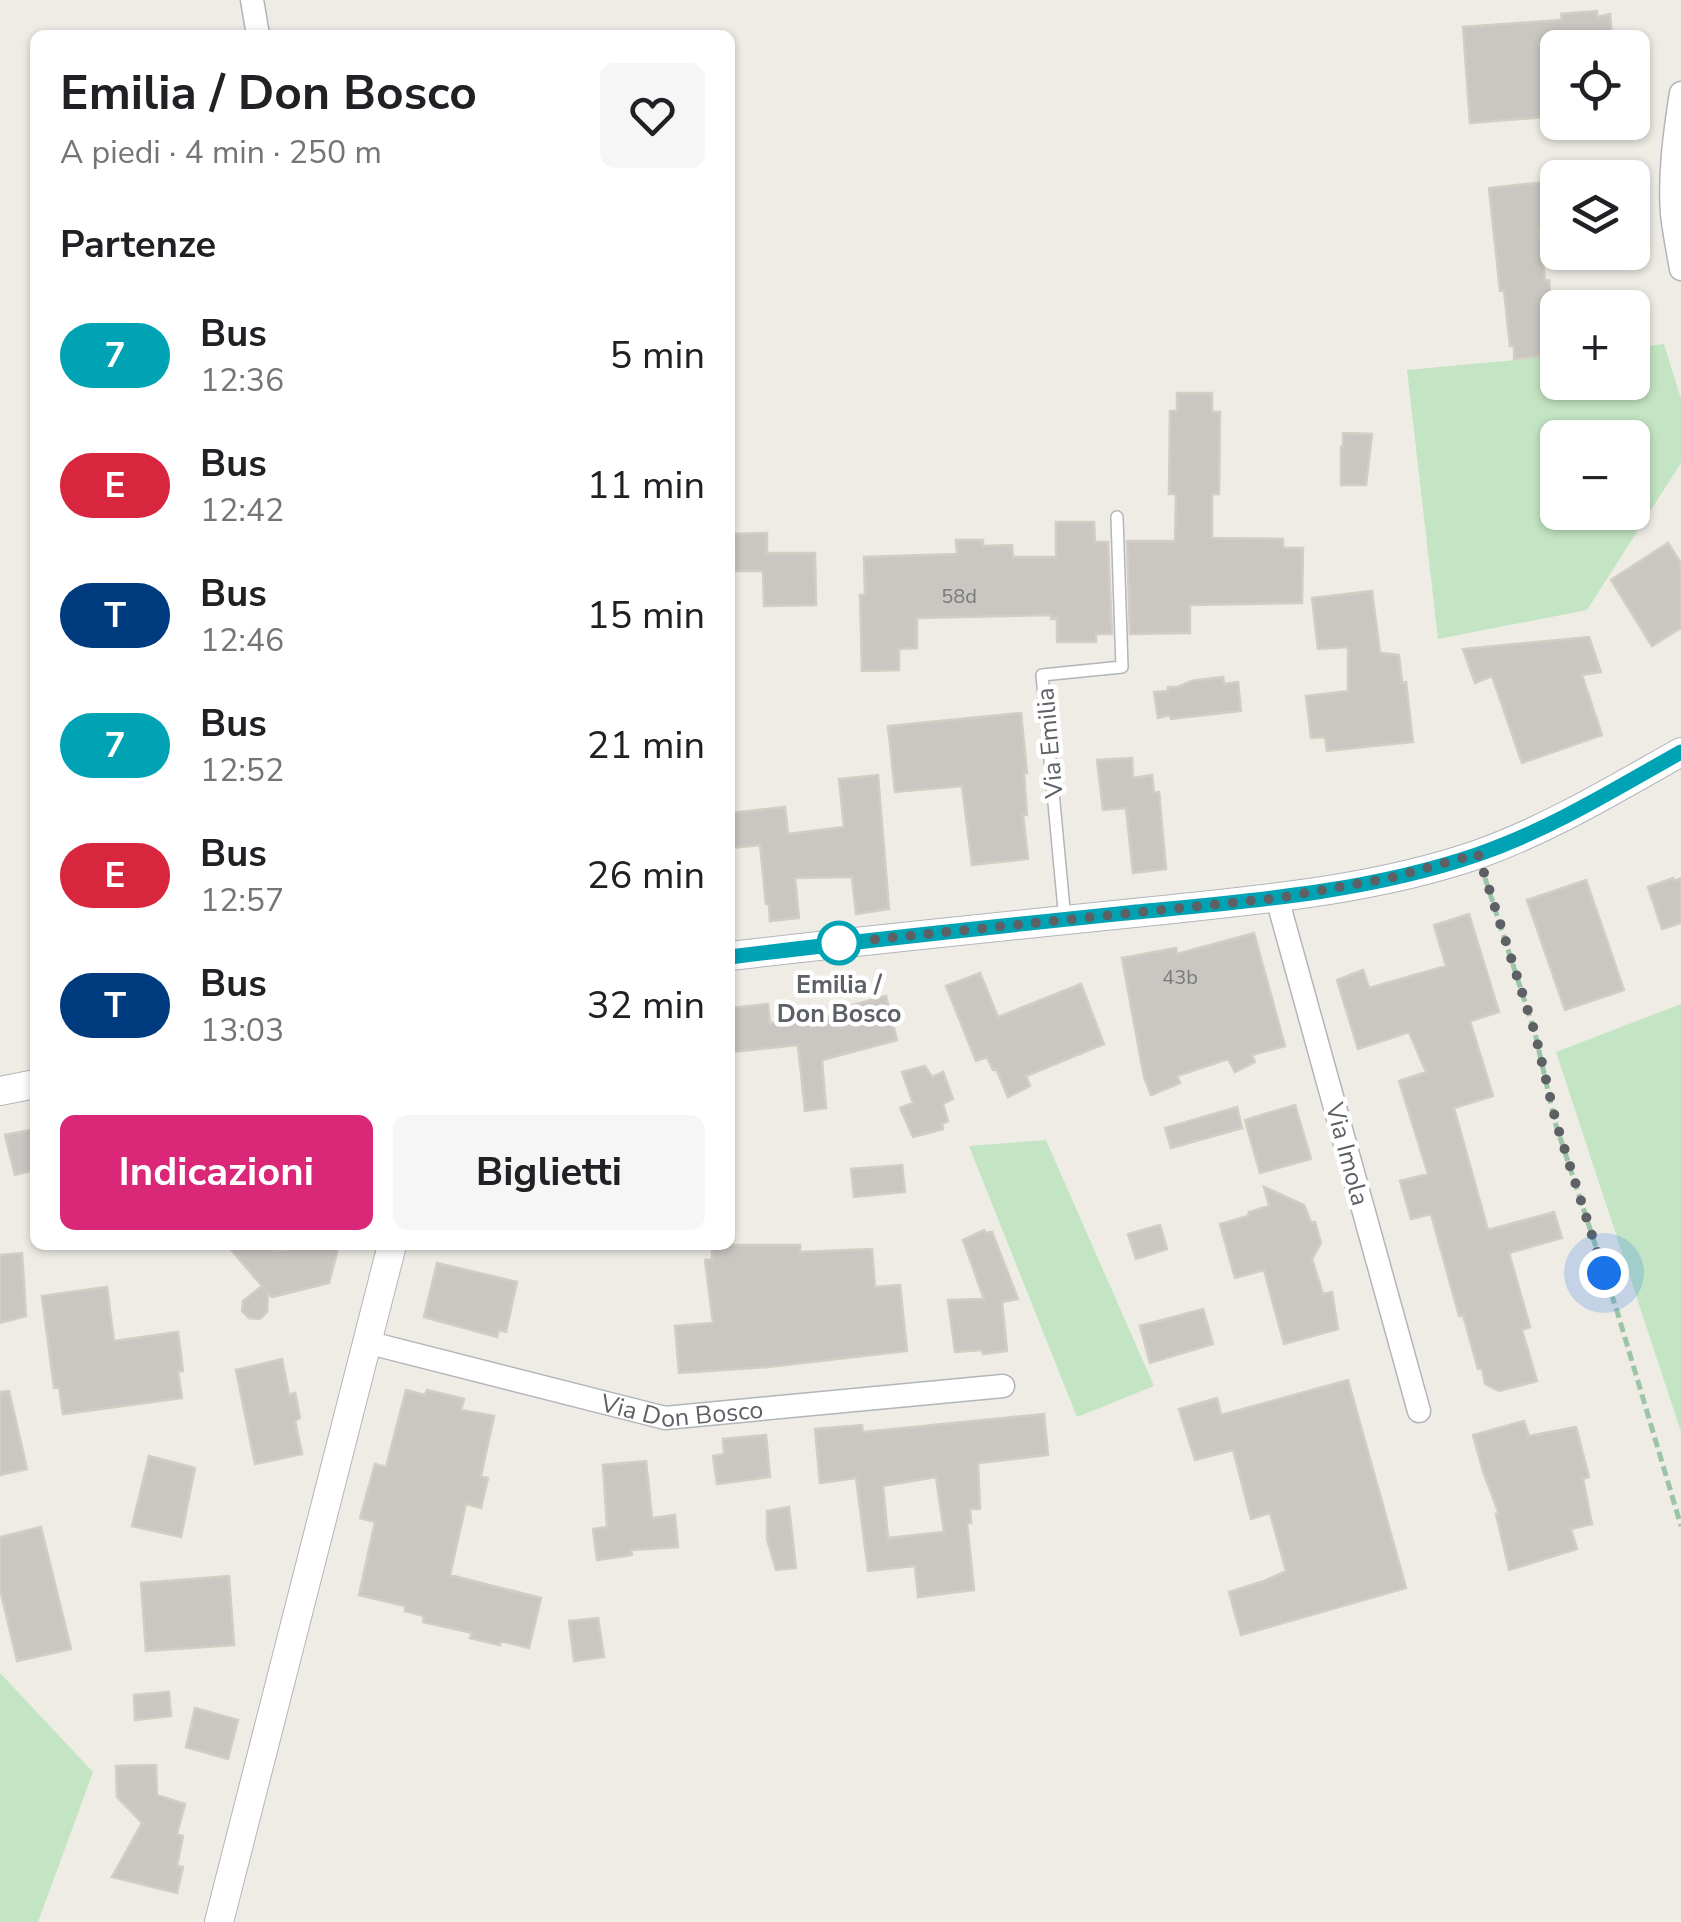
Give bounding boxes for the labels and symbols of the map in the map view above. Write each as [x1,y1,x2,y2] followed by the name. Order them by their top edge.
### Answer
[941,583,977,610] house number: 58d
[1028,686,1072,801] street label: Via Emilia
[818,922,860,964] marker: Emilia / Don Bosco
[1162,964,1198,991] house number: 43b
[777,968,901,1031] place label: Emilia / Don Bosco
[1317,1098,1377,1209] street label: Via Imola
[1579,1248,1629,1298] your location
[596,1386,765,1436] street label: Via Don Bosco

